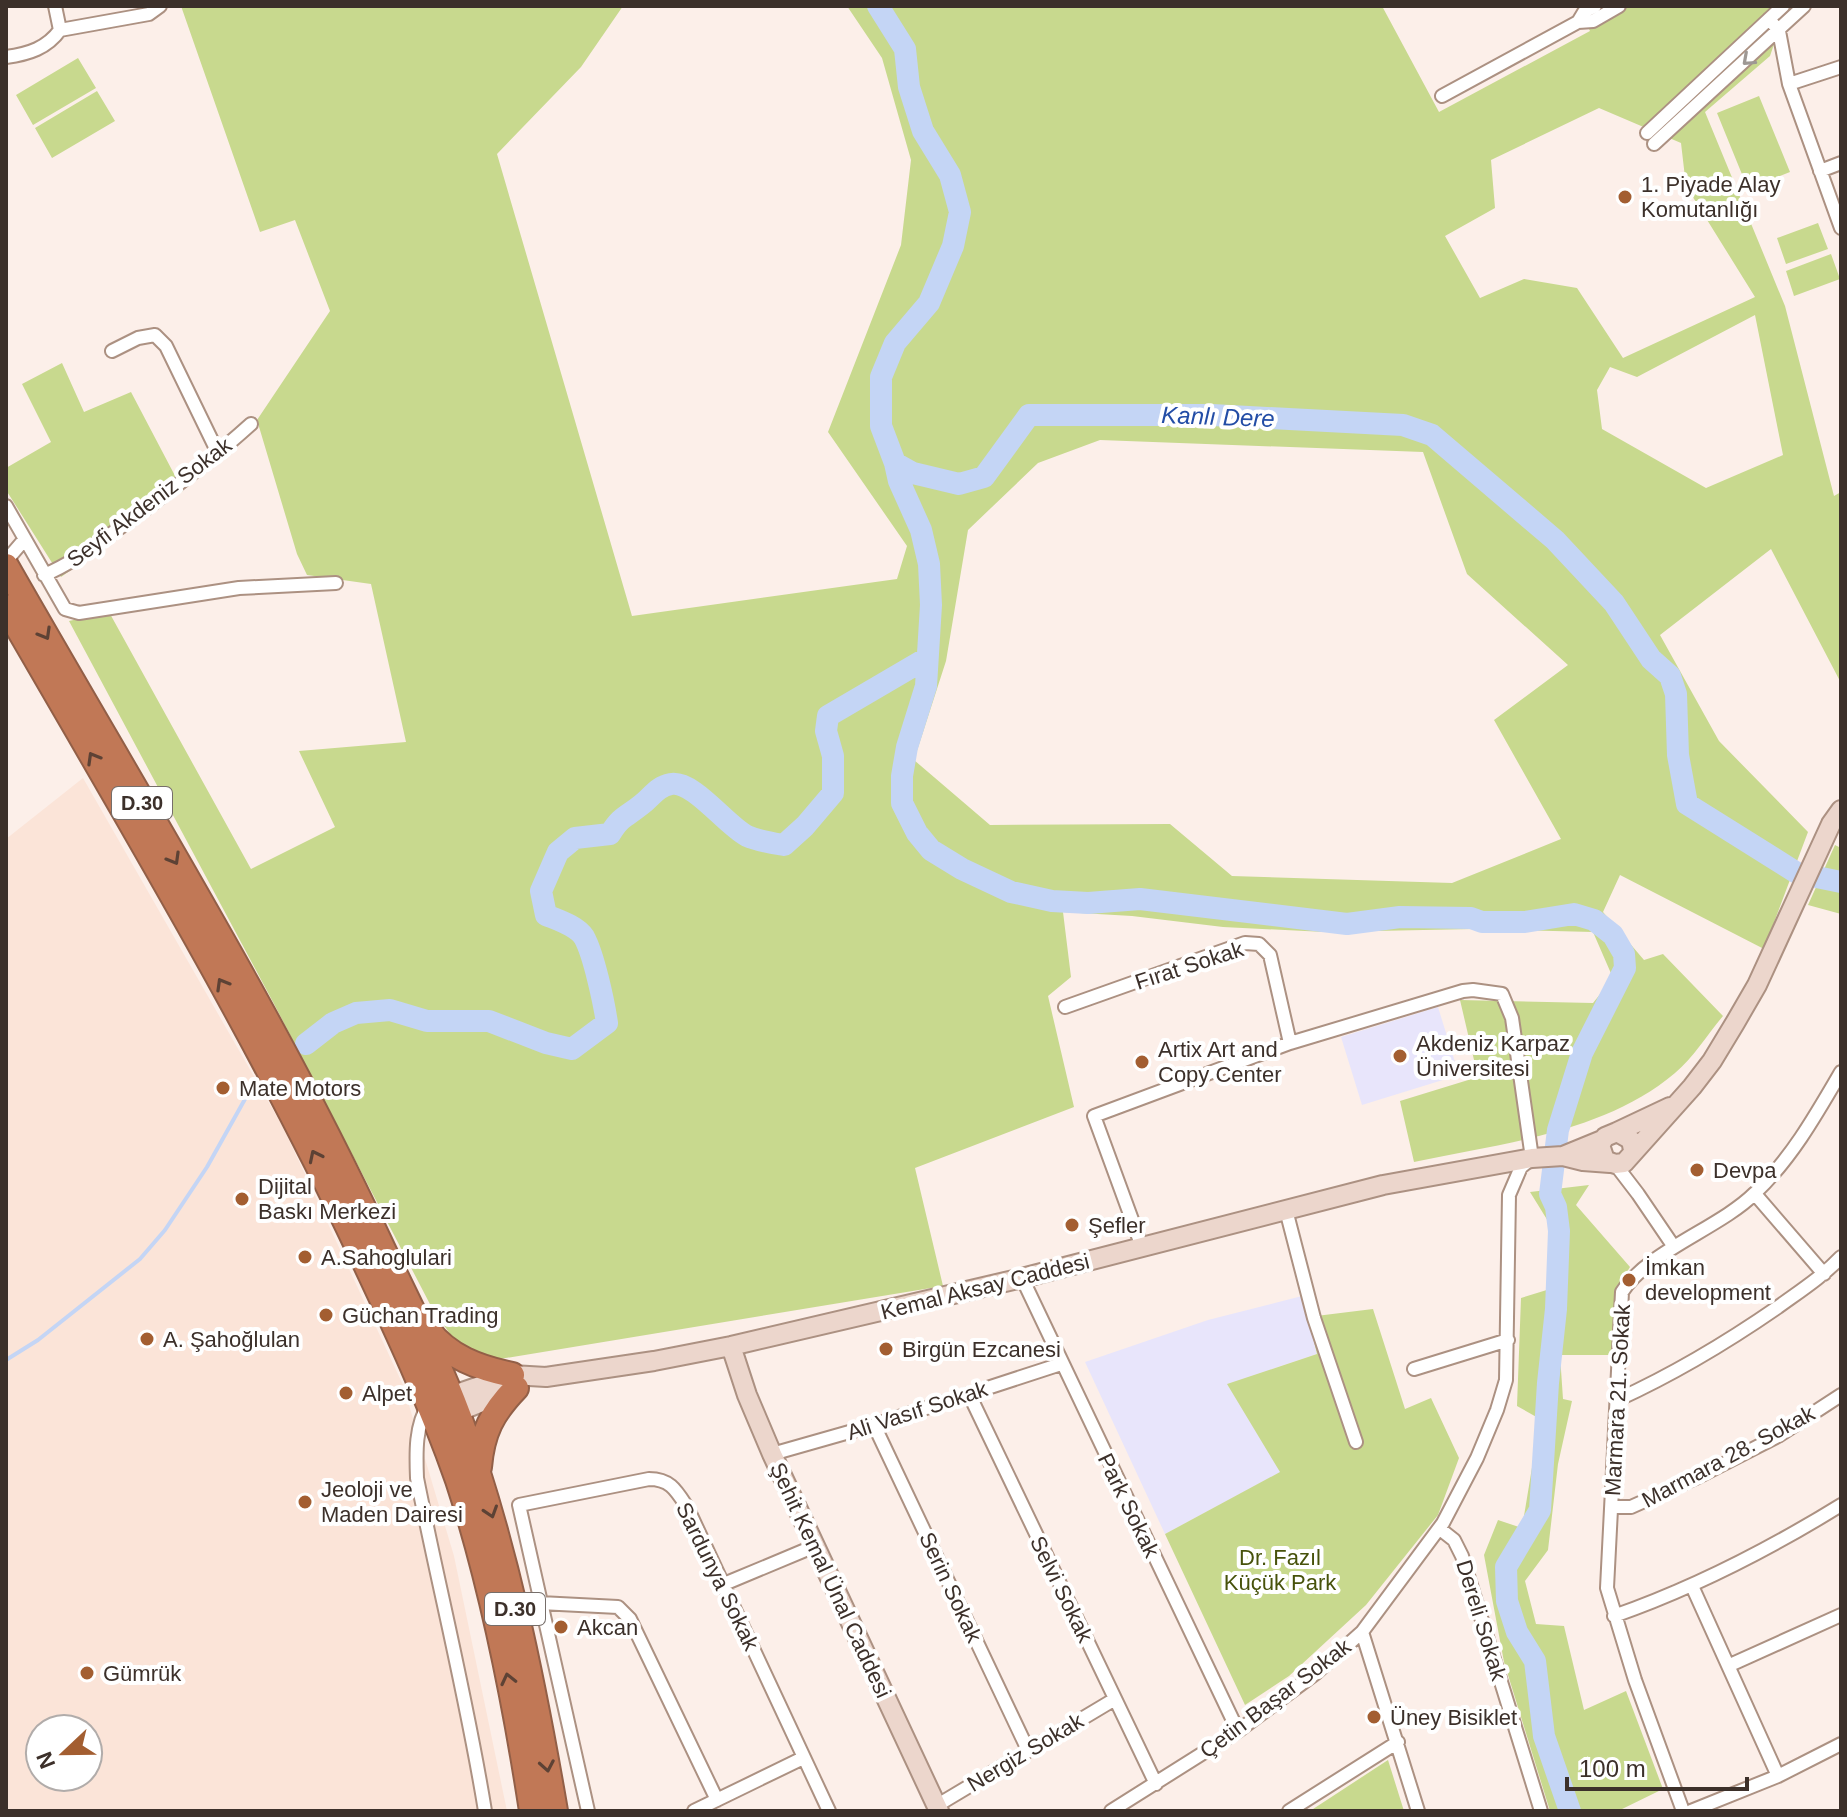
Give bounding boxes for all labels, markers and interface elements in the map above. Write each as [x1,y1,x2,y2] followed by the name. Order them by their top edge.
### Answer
[1742,50,1757,64] one-way arrow
[1641,172,1780,222] place label: 1. Piyade Alay Komutanlığı
[1616,188,1634,206] marker: 1. Piyade Alay Komutanlığı
[1161,401,1275,432] water label: Kanlı Dere
[62,432,237,572] street label: Seyfi Akdeniz Sokak
[35,625,51,640] one-way arrow
[87,752,103,767] one-way arrow
[112,787,172,819] road number: D.30
[164,851,180,865] one-way arrow
[1132,936,1247,995] street label: Fırat Sokak
[216,978,232,992] one-way arrow
[1416,1031,1570,1081] place label: Akdeniz Karpaz Üniversitesi
[1158,1037,1282,1087] place label: Artix Art and Copy Center
[1391,1047,1409,1065] marker: Akdeniz Karpaz Üniversitesi
[1133,1053,1151,1071] marker: Artix Art and Copy Center
[239,1076,361,1101] place label: Mate Motors
[214,1079,232,1097] marker: Mate Motors
[309,1149,325,1164] one-way arrow
[1713,1158,1777,1183] place label: Devpa
[1688,1161,1706,1179] marker: Devpa
[258,1174,396,1224] place label: Dijital Baskı Merkezi
[233,1190,251,1208] marker: Dijital Baskı Merkezi
[1088,1213,1145,1238] place label: Şefler
[1063,1216,1081,1234] marker: Şefler
[321,1245,452,1270] place label: A.Sahoglulari
[296,1248,314,1266] marker: A.Sahoglulari
[878,1248,1092,1324] street label: Kemal Aksay Caddesi
[1645,1255,1771,1305] place label: İmkan development
[1620,1271,1638,1289] marker: İmkan development
[342,1303,499,1328] place label: Güchan Trading
[1600,1303,1635,1497] street label: Marmara 21. Sokak
[317,1306,335,1324] marker: Güchan Trading
[163,1327,300,1352] place label: A. Şahoğlulan
[138,1330,156,1348] marker: A. Şahoğlulan
[902,1337,1061,1362] place label: Birgün Ezcanesi
[877,1340,895,1358] marker: Birgün Ezcanesi
[844,1376,992,1445] street label: Ali Vasıf Sokak
[362,1381,412,1406] place label: Alpet
[337,1384,355,1402] marker: Alpet
[1638,1400,1820,1513] street label: Marmara 28. Sokak
[1093,1449,1165,1562] street label: Park Sokak
[765,1459,896,1702] street label: Şehit Kemal Ünal Caddesi
[321,1477,463,1527] place label: Jeoloji ve Maden Dairesi
[296,1493,314,1511] marker: Jeoloji ve Maden Dairesi
[671,1498,765,1655] street label: Sardunya Sokak
[482,1504,498,1518] one-way arrow
[914,1528,987,1647] street label: Serin Sokak
[1025,1532,1098,1647] street label: Selvi Sokak
[1224,1545,1337,1595] park label: Dr. Fazıl Küçük Park
[1451,1557,1512,1684] street label: Dereli Sokak
[485,1593,545,1625] road number: D.30
[577,1615,638,1640] place label: Akcan
[552,1618,570,1636] marker: Akcan
[1195,1633,1356,1763] street label: Çetin Başar Sokak
[103,1661,182,1686] place label: Gümrük
[78,1664,96,1682] marker: Gümrük
[500,1673,517,1687] one-way arrow
[1390,1705,1517,1730] place label: Üney Bisiklet
[963,1708,1089,1797] street label: Nergiz Sokak
[1365,1708,1383,1726] marker: Üney Bisiklet
[24,1713,104,1793] north arrow
[1567,1741,1747,1791] scale bar
[31,1748,60,1772] text: N
[1579,1755,1646,1782] text: 100 m
[537,1759,554,1773] one-way arrow

